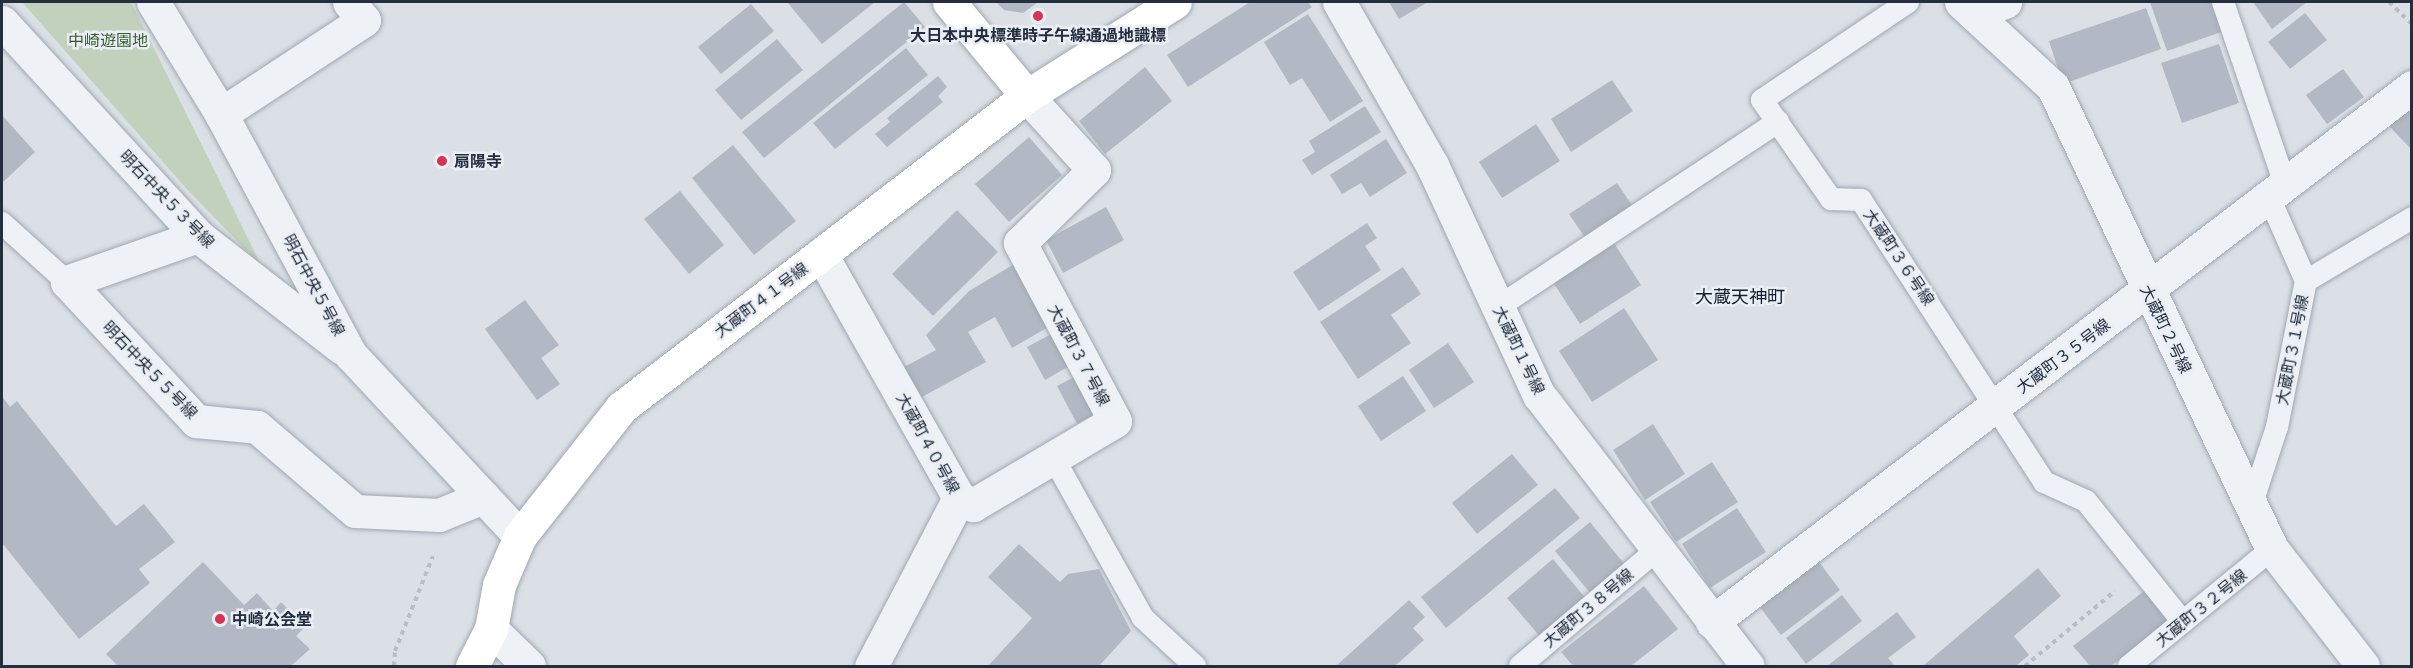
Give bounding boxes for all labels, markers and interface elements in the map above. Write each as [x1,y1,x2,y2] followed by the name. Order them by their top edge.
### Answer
[1031,9,1045,23] marker: 大日本中央標準時子午線通過地識標
[910,25,1166,45] place label: 大日本中央標準時子午線通過地識標
[68,30,148,50] park label: 中崎遊園地
[116,146,218,252] street label: 明石中央５３号線
[454,151,502,171] place label: 扇陽寺
[435,154,449,168] marker: 扇陽寺
[1860,205,1938,309] street label: 大蔵町３６号線
[279,231,349,339] street label: 明石中央５号線
[710,259,812,341] street label: 大蔵町４１号線
[2136,282,2196,376] street label: 大蔵町２号線
[1695,286,1785,308] district label: 大蔵天神町
[2272,293,2312,407] street label: 大蔵町３１号線
[1044,301,1114,409] street label: 大蔵町３７号線
[1489,303,1549,397] street label: 大蔵町１号線
[2012,315,2114,397] street label: 大蔵町３５号線
[99,317,201,423] street label: 明石中央５５号線
[892,389,964,497] street label: 大蔵町４０号線
[1539,565,1637,651] street label: 大蔵町３８号線
[2151,565,2251,651] street label: 大蔵町３２号線
[232,609,312,629] place label: 中崎公会堂
[213,612,227,626] marker: 中崎公会堂

